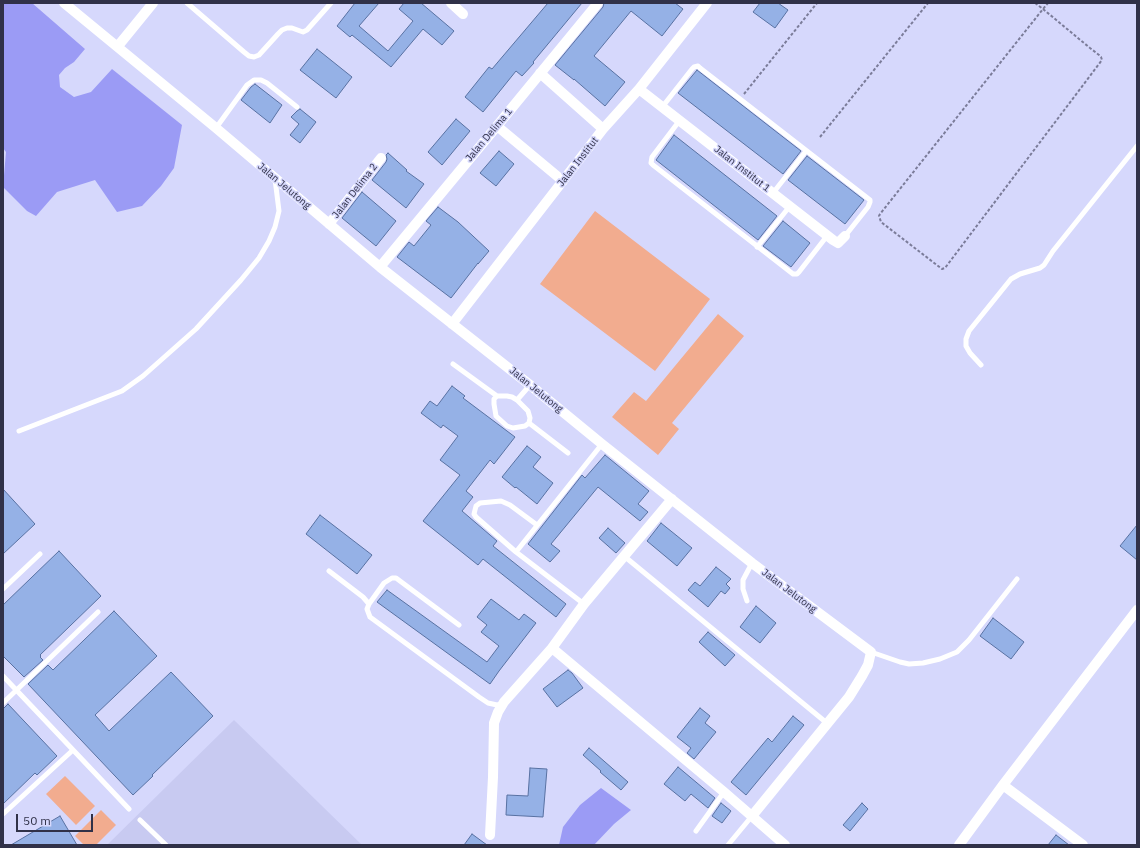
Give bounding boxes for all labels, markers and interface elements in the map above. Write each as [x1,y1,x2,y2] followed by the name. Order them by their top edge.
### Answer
[463,106,515,164] street label: Jalan Delima 1
[555,135,601,189] street label: Jalan Institut
[711,143,773,195] street label: Jalan Institut 1
[255,160,313,212] street label: Jalan Jelutong
[330,161,380,221] street label: Jalan Delima 2
[507,365,565,415] street label: Jalan Jelutong
[759,566,819,616] street label: Jalan Jelutong
[18,806,95,832] scale bar
[23,813,51,828] text: 50 m

